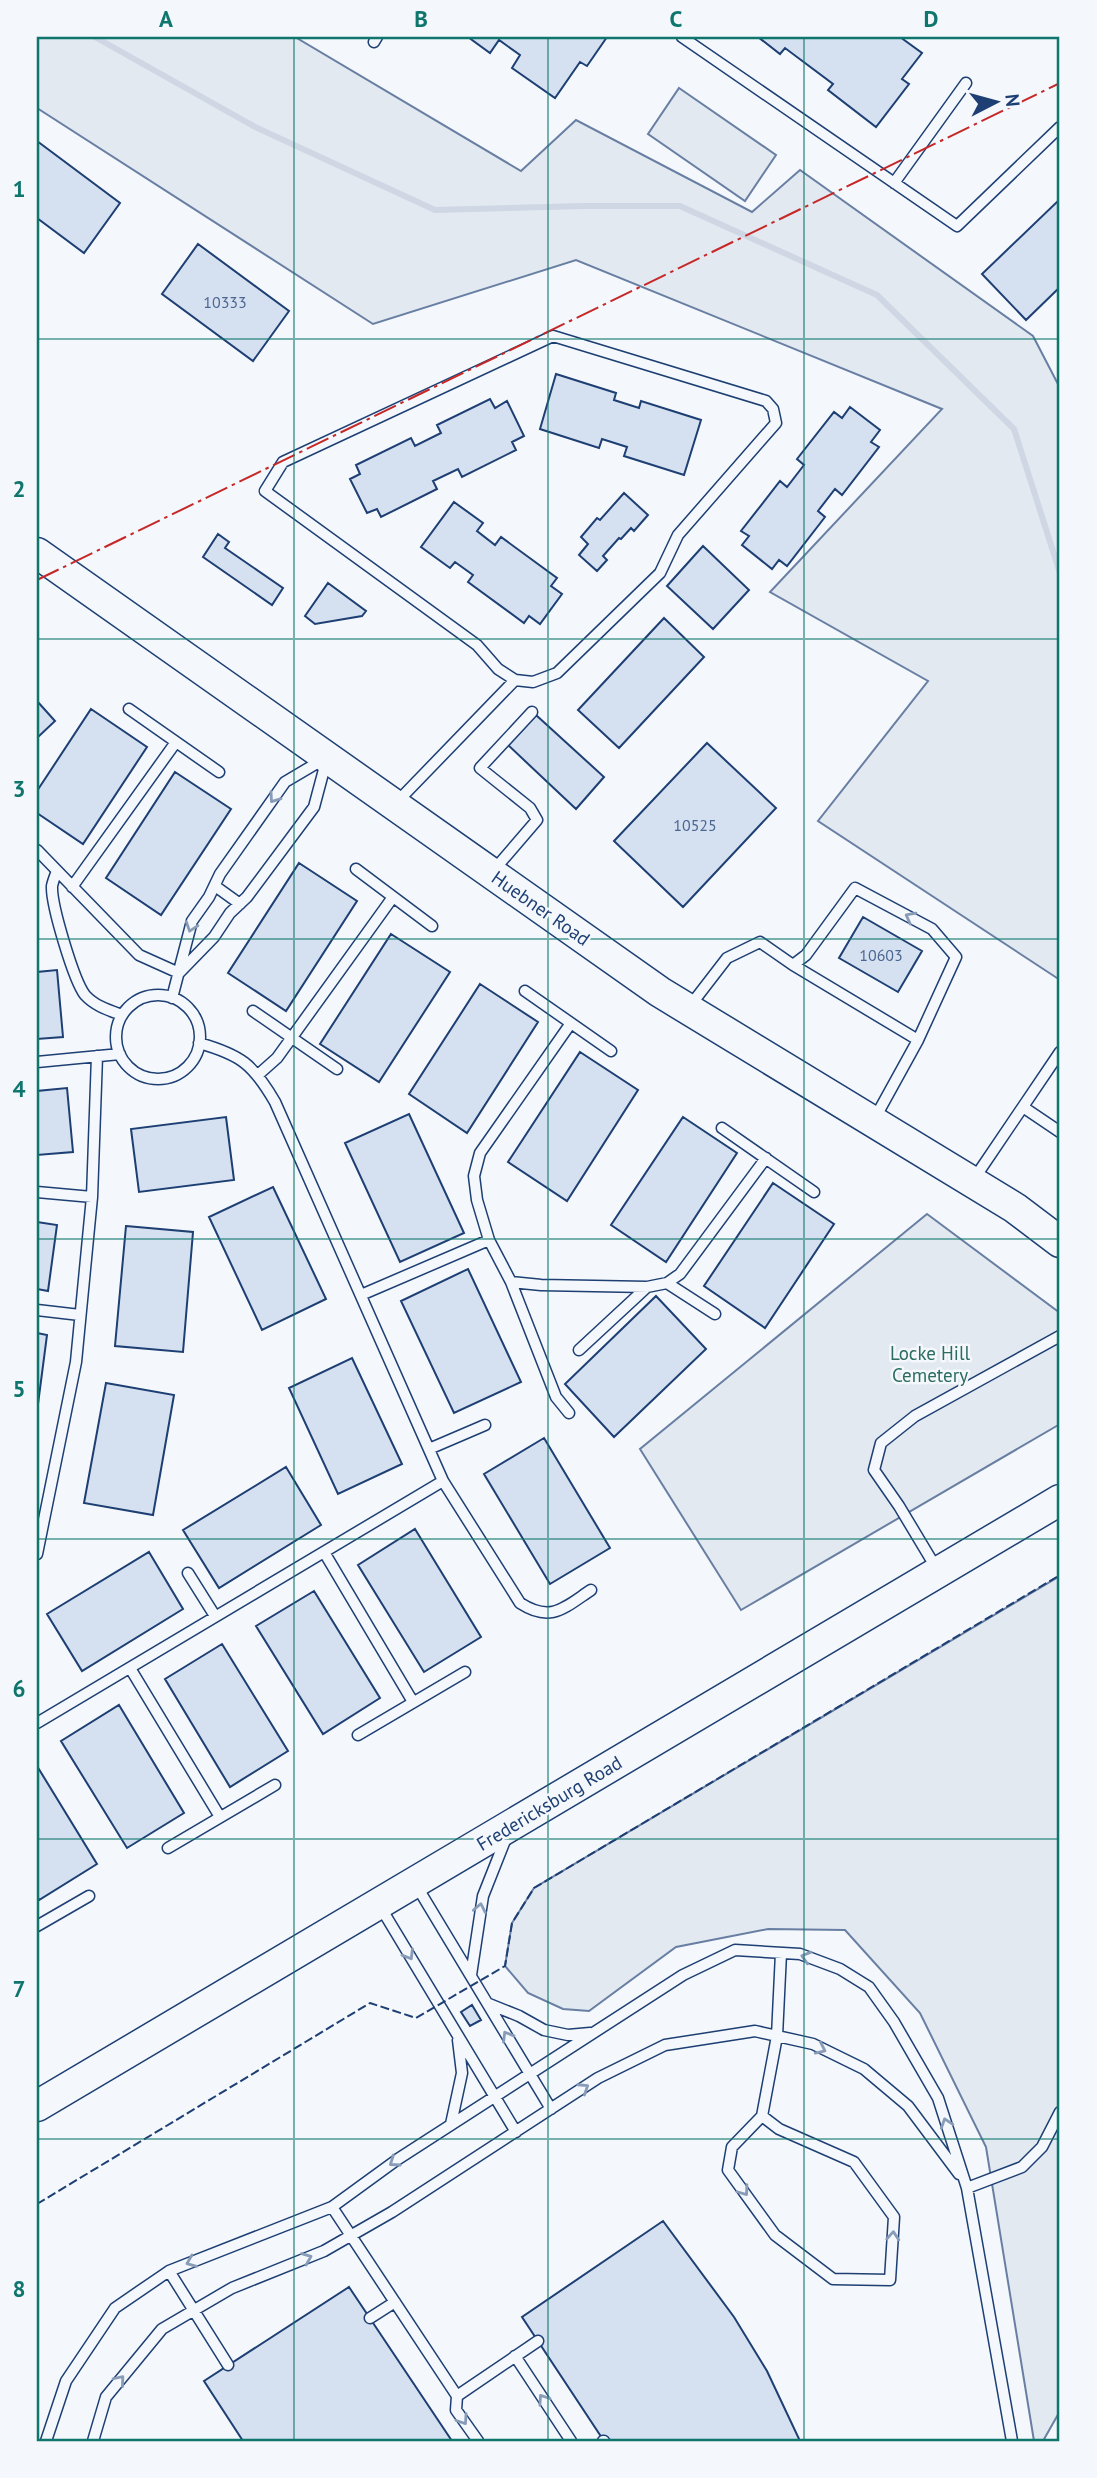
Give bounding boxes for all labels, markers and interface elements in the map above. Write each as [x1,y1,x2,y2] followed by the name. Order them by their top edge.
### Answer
[159,4,173,33] text: A
[414,4,428,33] text: B
[670,4,683,33] text: C
[924,4,938,33] text: D
[960,66,1030,136] north arrow
[1000,93,1025,108] text: N
[12,174,26,203] text: 1
[203,292,247,312] house number: 10333
[12,474,26,503] text: 2
[12,774,26,803] text: 3
[270,790,282,803] one-way arrow
[673,815,717,835] house number: 10525
[487,865,595,951] street label: Huebner Road
[904,912,917,926] one-way arrow
[185,921,199,933] one-way arrow
[859,945,903,965] house number: 10603
[12,1074,26,1103] text: 4
[890,1341,970,1387] park label: Locke Hill Cemetery
[12,1374,26,1403] text: 5
[12,1674,26,1703] text: 6
[472,1750,626,1856] street label: Fredericksburg Road
[472,1902,487,1914] one-way arrow
[401,1947,414,1960] one-way arrow
[800,1951,812,1966] one-way arrow
[12,1974,26,2003] text: 7
[503,2030,516,2043] one-way arrow
[814,2041,826,2055] one-way arrow
[576,2083,589,2096] one-way arrow
[940,2117,954,2130] one-way arrow
[389,2154,402,2166] one-way arrow
[736,2183,748,2196] one-way arrow
[885,2230,900,2241] one-way arrow
[300,2252,312,2266] one-way arrow
[186,2253,198,2267] one-way arrow
[12,2274,26,2303] text: 8
[112,2375,124,2388] one-way arrow
[539,2394,551,2407] one-way arrow
[455,2412,467,2425] one-way arrow

